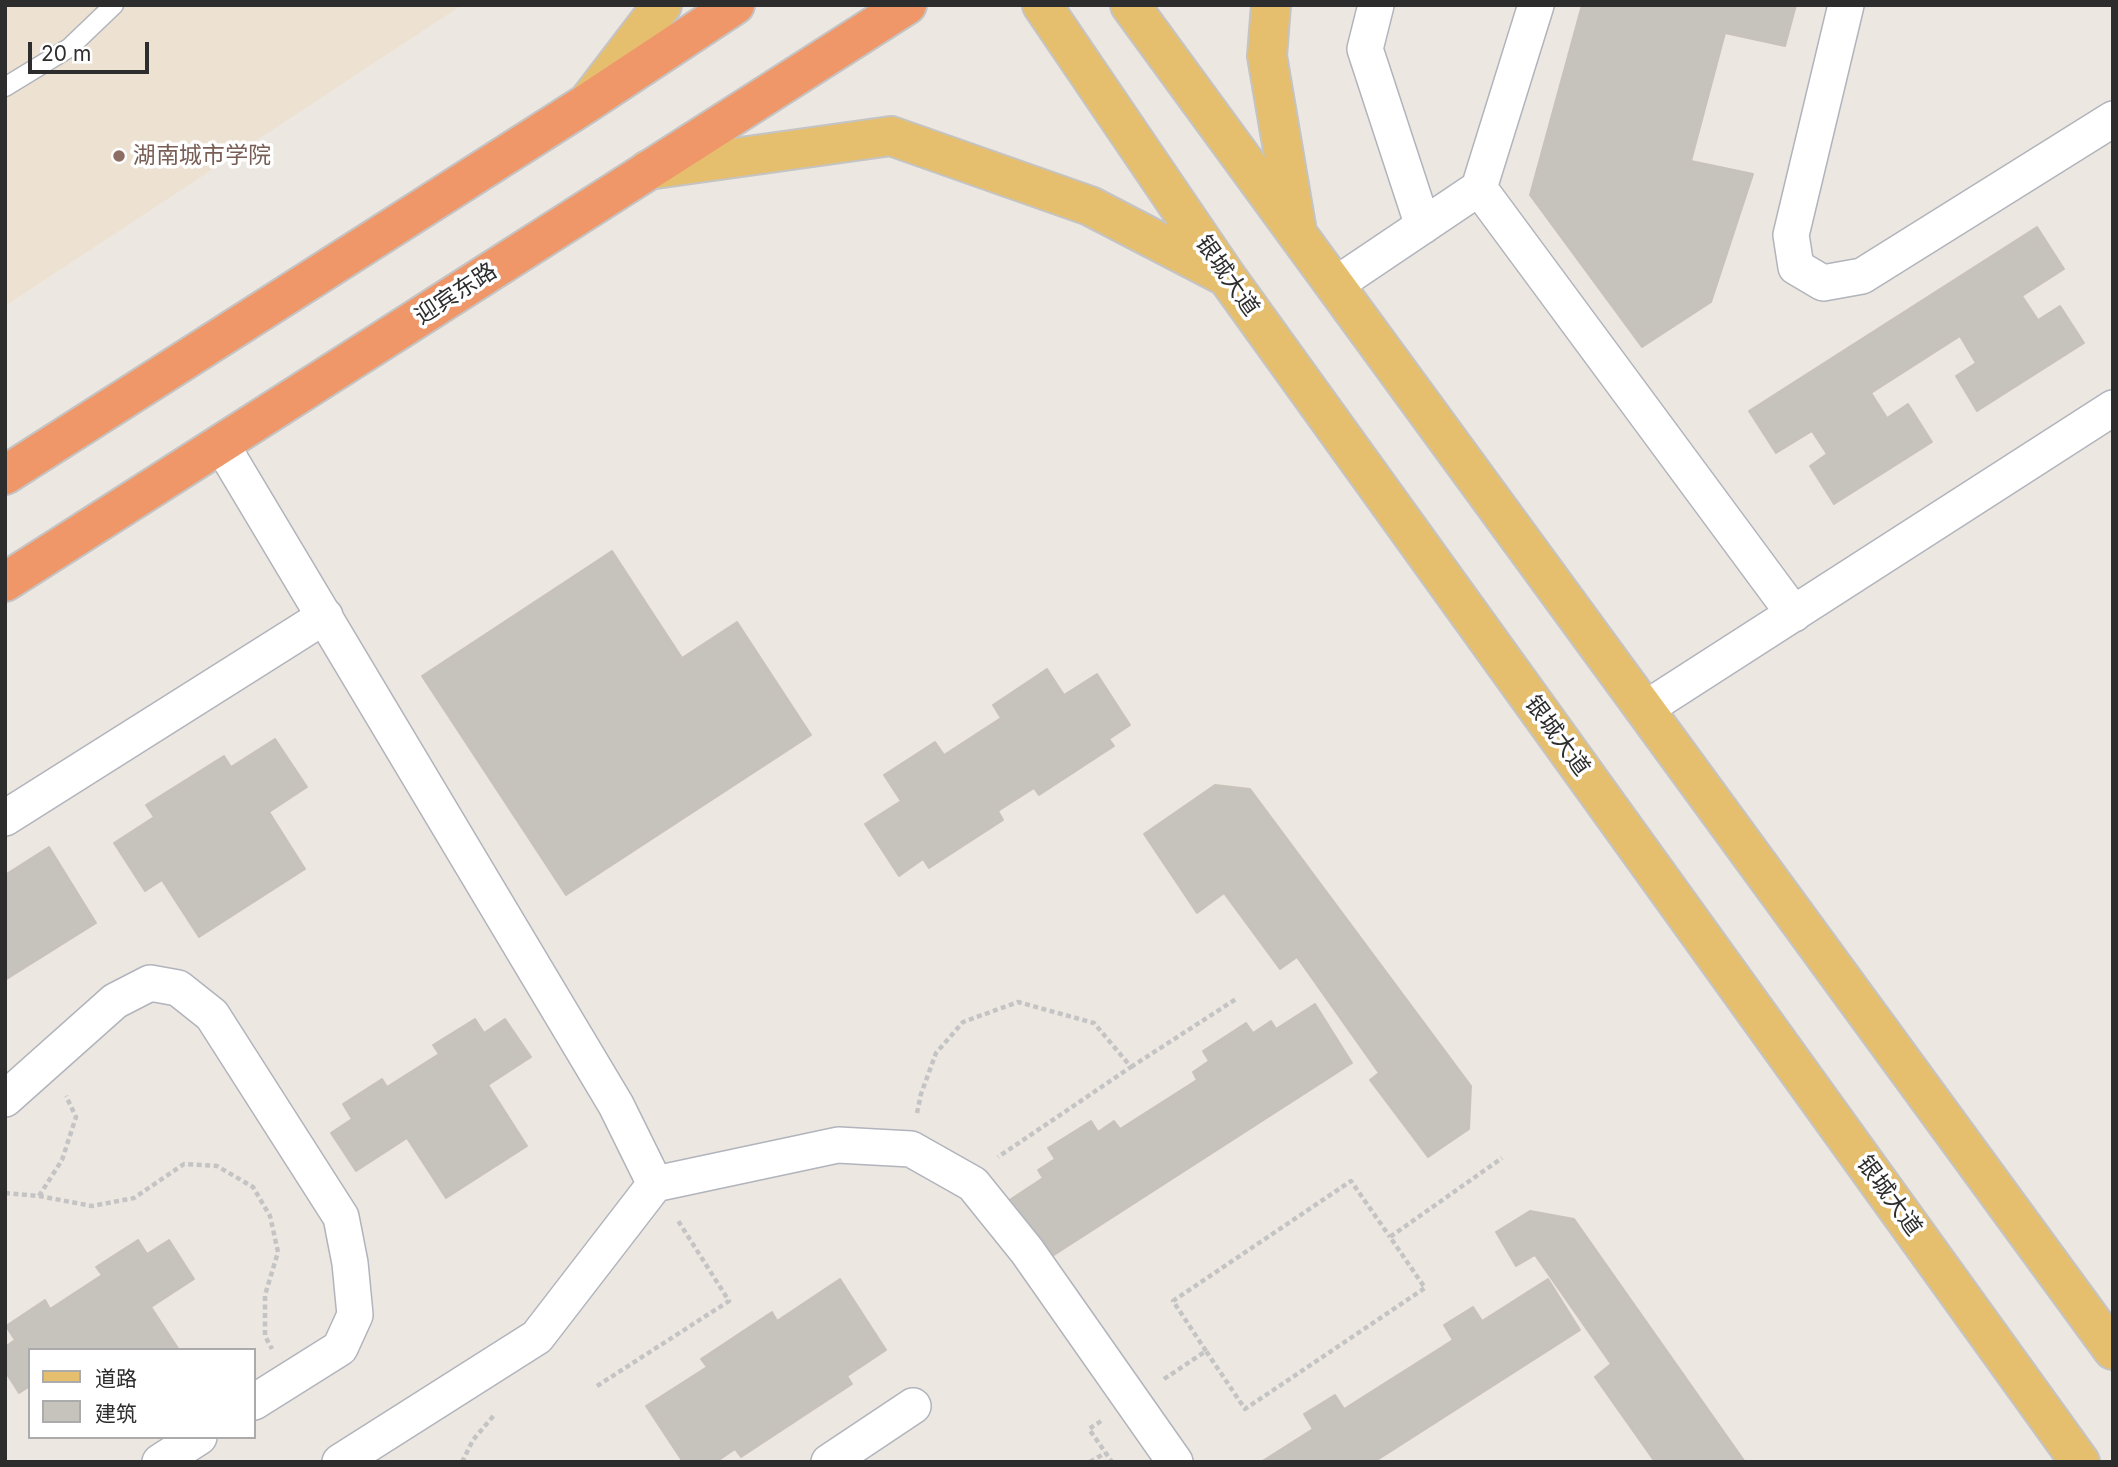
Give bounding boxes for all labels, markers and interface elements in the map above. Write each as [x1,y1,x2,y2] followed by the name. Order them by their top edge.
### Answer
[32,28,152,72] scale bar
[41,41,91,66] text: 20 m
[133,142,271,170] place label: 湖南城市学院
[111,148,127,164] marker: 湖南城市学院
[1189,230,1265,322] street label: 银城大道
[410,257,502,331] street label: 迎宾东路
[1519,691,1595,781] street label: 银城大道
[1851,1151,1927,1241] street label: 银城大道
[28,1348,256,1439] legend
[95,1366,137,1391] text: 道路
[95,1401,137,1426] text: 建筑

